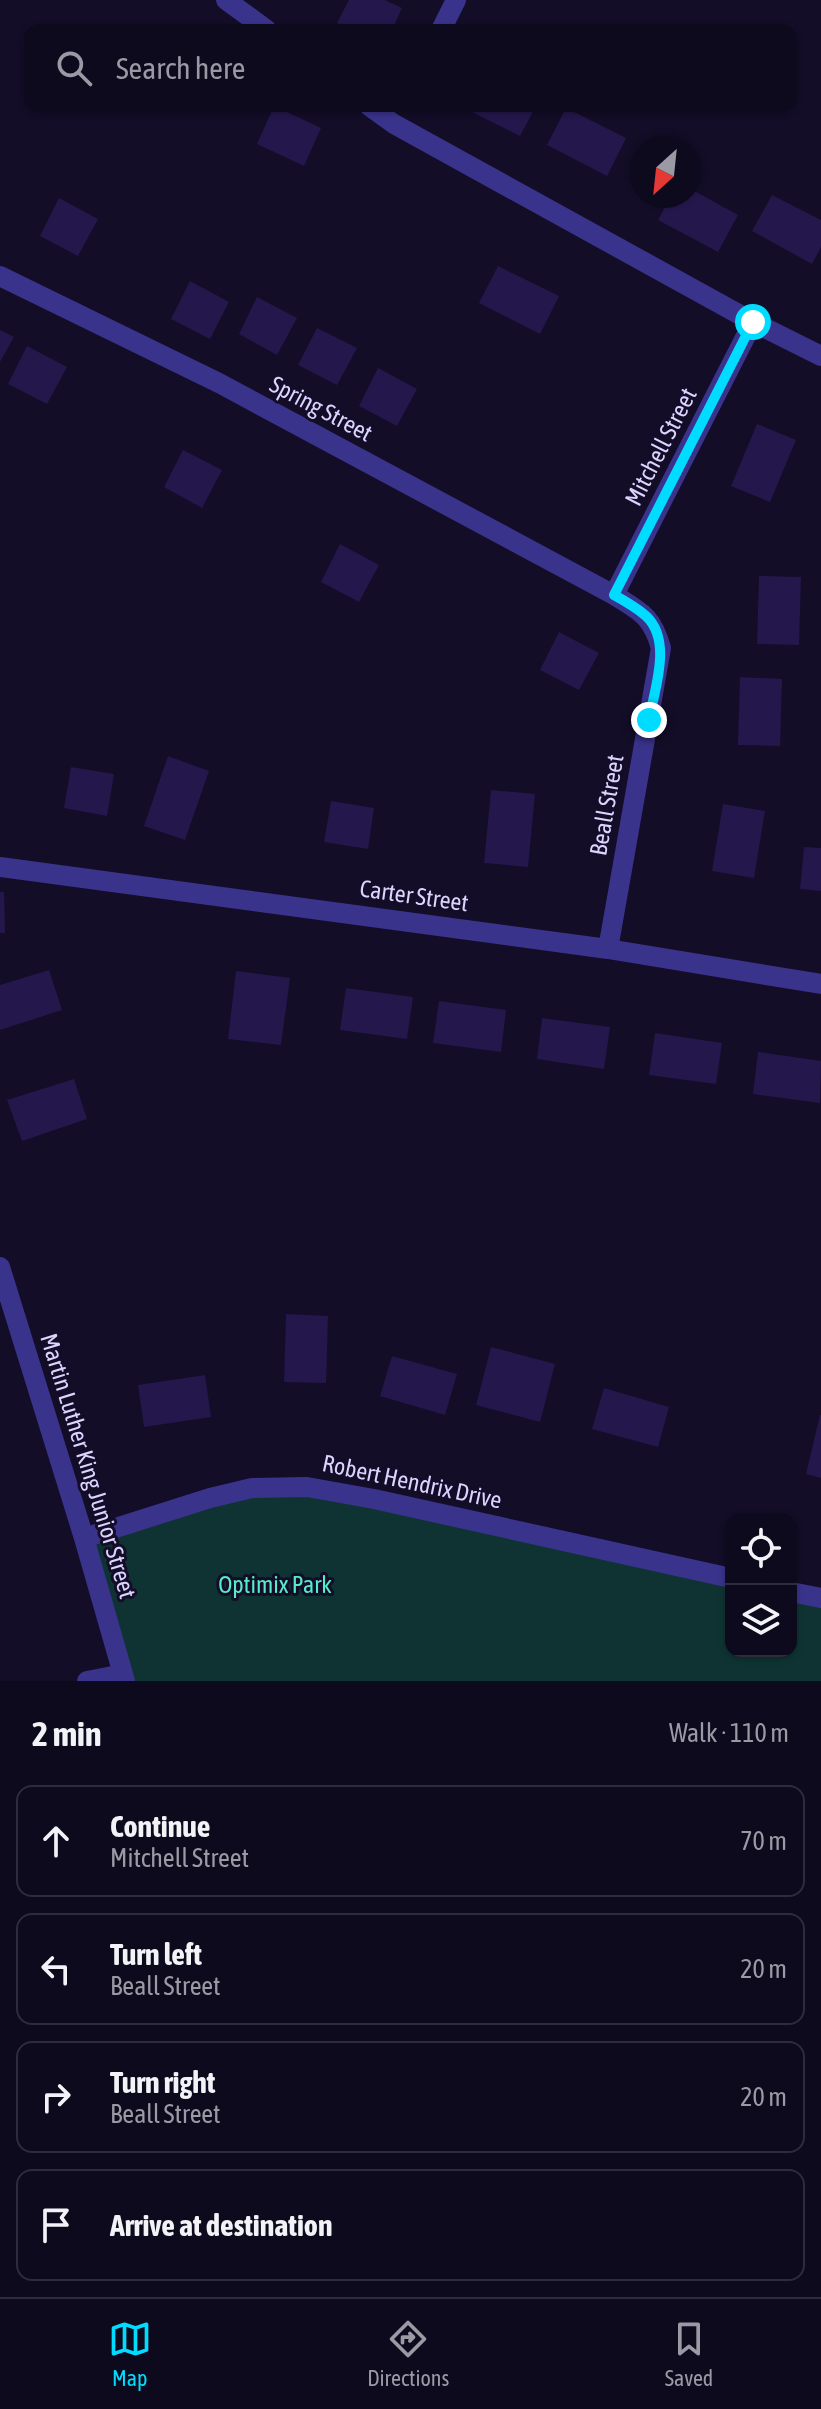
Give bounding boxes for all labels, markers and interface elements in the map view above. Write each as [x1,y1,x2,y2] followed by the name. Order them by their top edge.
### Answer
[24,24,797,112] search box
[52,46,96,90] icon: search
[116,51,245,85] text: Search here
[629,136,701,208] north arrow
[735,304,771,340] route start
[265,370,377,447] street label: Spring Street
[619,383,702,510] street label: Mitchell Street
[631,702,667,738] route end
[584,752,629,858] street label: Beall Street
[358,875,470,916] street label: Carter Street
[35,1330,142,1602] street label: Martin Luther King Junior Street
[320,1449,504,1514] street label: Robert Hendrix Drive
[725,1513,797,1657] map controls
[725,1513,797,1585] button: locate
[218,1571,332,1598] park label: Optimix Park
[725,1585,797,1657] button: layers
[32,1714,101,1753] text: 2 min
[669,1718,789,1748] text: Walk · 110 m
[110,1809,210,1843] text: Continue
[34,1819,78,1863] icon: ahead
[740,1826,787,1856] text: 70 m
[110,1843,249,1873] text: Mitchell Street
[110,1937,202,1971] text: Turn left
[34,1947,78,1991] icon: left
[740,1954,787,1984] text: 20 m
[110,1971,221,2001] text: Beall Street
[110,2065,216,2099] text: Turn right
[34,2075,78,2119] icon: right
[740,2082,787,2112] text: 20 m
[110,2099,221,2129] text: Beall Street
[34,2203,78,2247] icon: arrive
[110,2208,332,2242] text: Arrive at destination
[108,2317,152,2391] tab: Map
[367,2317,449,2391] tab: Directions
[665,2317,713,2391] tab: Saved

